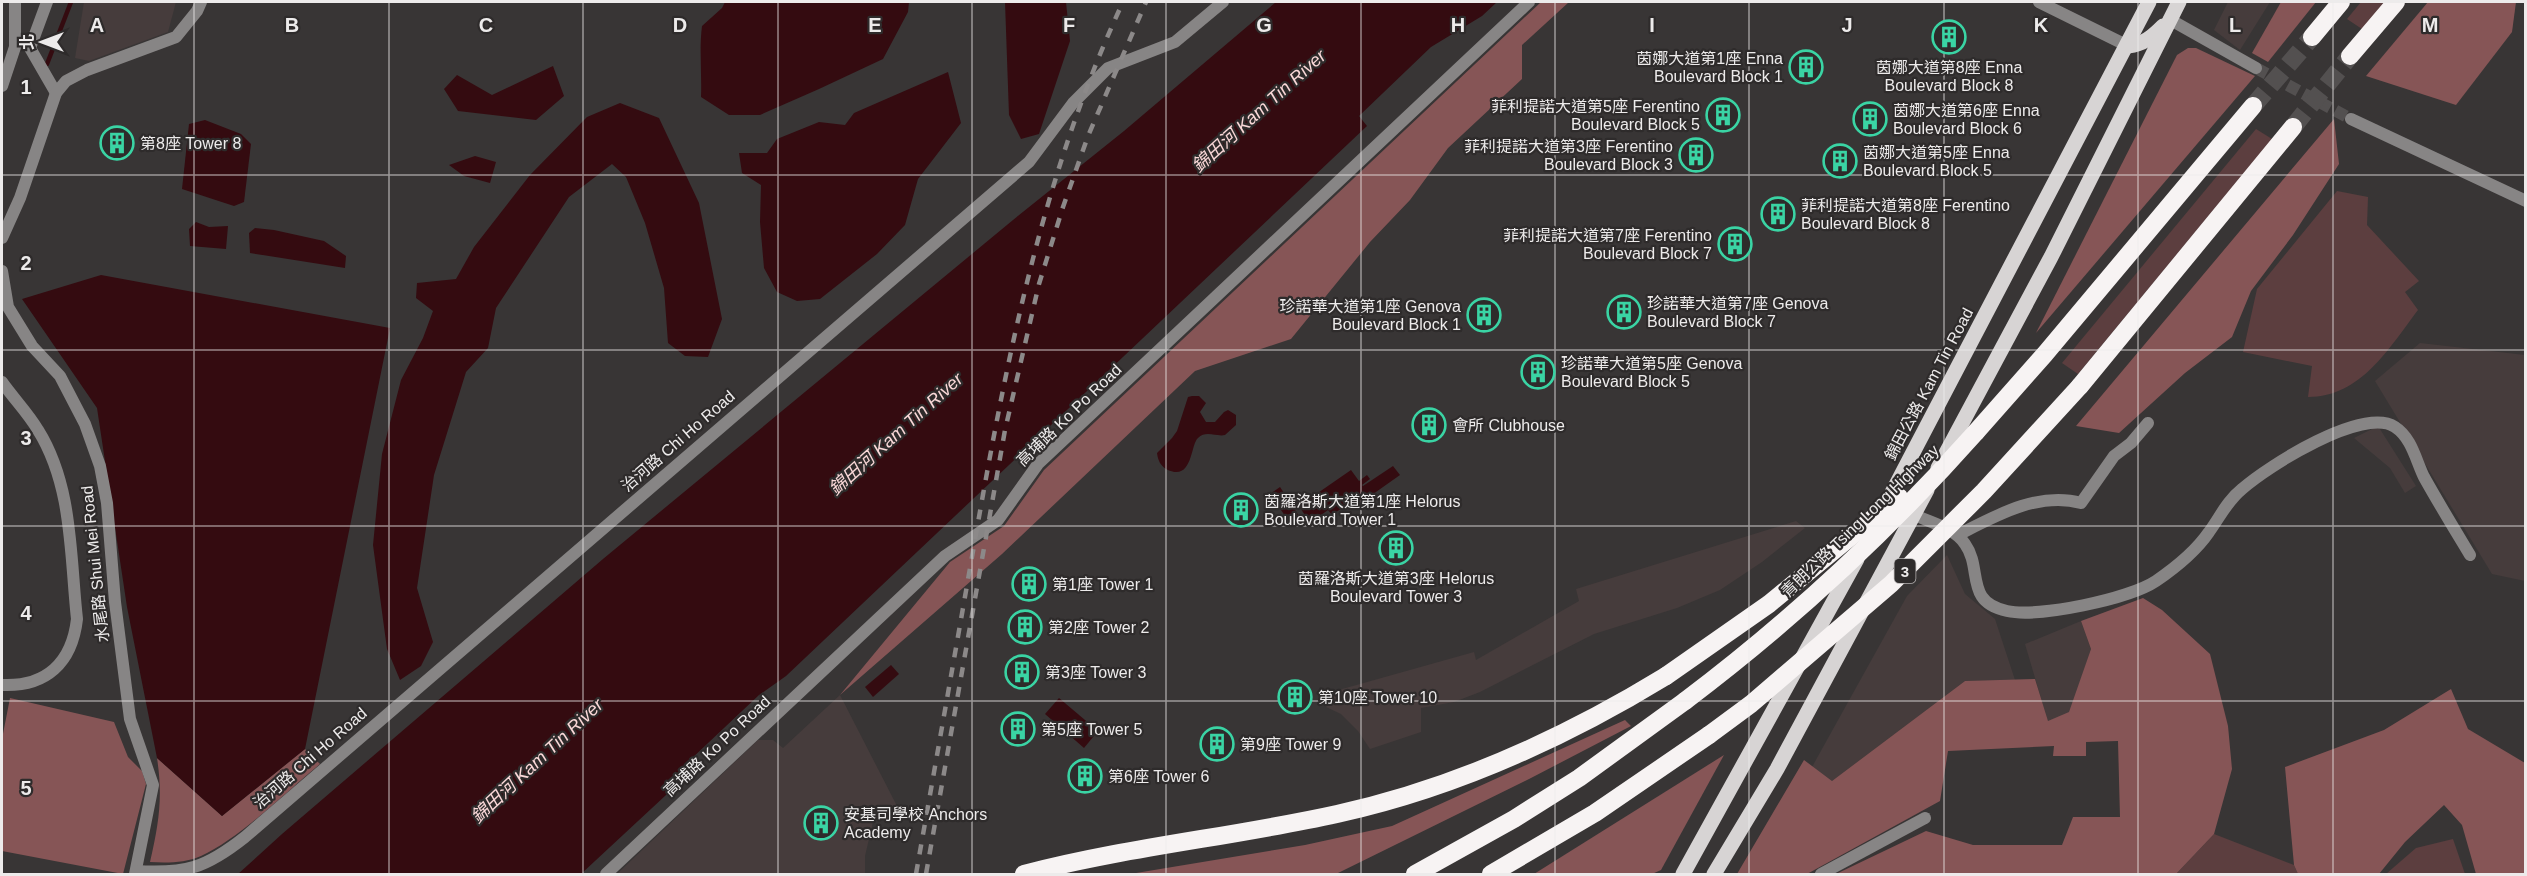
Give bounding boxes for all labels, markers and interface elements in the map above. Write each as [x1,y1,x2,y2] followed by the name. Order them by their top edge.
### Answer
[12,12,72,72] north arrow
[90,14,104,36] text: A
[285,14,299,36] text: B
[479,14,493,36] text: C
[673,14,687,36] text: D
[868,14,882,36] text: E
[1063,14,1075,36] text: F
[1256,14,1272,36] text: G
[1451,14,1465,36] text: H
[1649,14,1655,36] text: I
[1841,14,1853,36] text: J
[2034,14,2049,36] text: K
[2229,14,2241,36] text: L
[2422,14,2438,36] text: M
[1931,19,1967,55] building icon: 茵娜大道第8座 Enna Boulevard Block 8
[19,34,36,50] text: 北
[1188,45,1331,176] water label: 錦田河 Kam Tin River
[1788,49,1824,85] building icon: 茵娜大道第1座 Enna Boulevard Block 1
[1636,50,1783,85] place label: 茵娜大道第1座 Enna Boulevard Block 1
[1876,59,2022,94] place label: 茵娜大道第8座 Enna Boulevard Block 8
[20,76,32,98] text: 1
[1705,97,1741,133] building icon: 菲利提諾大道第5座 Ferentino Boulevard Block 5
[1491,98,1700,133] place label: 菲利提諾大道第5座 Ferentino Boulevard Block 5
[1852,101,1888,137] building icon: 茵娜大道第6座 Enna Boulevard Block 6
[1893,102,2040,137] place label: 茵娜大道第6座 Enna Boulevard Block 6
[99,125,135,161] building icon: 第8座 Tower 8
[140,135,241,152] place label: 第8座 Tower 8
[1678,137,1714,173] building icon: 菲利提諾大道第3座 Ferentino Boulevard Block 3
[1464,138,1673,173] place label: 菲利提諾大道第3座 Ferentino Boulevard Block 3
[1822,143,1858,179] building icon: 茵娜大道第5座 Enna Boulevard Block 5
[1863,144,2010,179] place label: 茵娜大道第5座 Enna Boulevard Block 5
[1760,196,1796,232] building icon: 菲利提諾大道第8座 Ferentino Boulevard Block 8
[1801,197,2010,232] place label: 菲利提諾大道第8座 Ferentino Boulevard Block 8
[1717,226,1753,262] building icon: 菲利提諾大道第7座 Ferentino Boulevard Block 7
[1503,227,1712,262] place label: 菲利提諾大道第7座 Ferentino Boulevard Block 7
[20,252,32,274] text: 2
[1606,294,1642,330] building icon: 珍諾華大道第7座 Genova Boulevard Block 7
[1647,294,1828,330] place label: 珍諾華大道第7座 Genova Boulevard Block 7
[1280,297,1461,333] place label: 珍諾華大道第1座 Genova Boulevard Block 1
[1466,297,1502,333] building icon: 珍諾華大道第1座 Genova Boulevard Block 1
[1882,305,1976,463] street label: 錦田公路 Kam Tin Road
[1520,354,1556,390] building icon: 珍諾華大道第5座 Genova Boulevard Block 5
[1561,354,1742,390] place label: 珍諾華大道第5座 Genova Boulevard Block 5
[1013,361,1125,469] street label: 高埔路 Ko Po Road
[825,368,968,499] water label: 錦田河 Kam Tin River
[618,387,738,495] street label: 治河路 Chi Ho Road
[1411,407,1447,443] building icon: 會所 Clubhouse
[1452,417,1565,434] place label: 會所 Clubhouse
[20,427,32,449] text: 3
[1778,441,1942,601] street label: 青朗公路 Tsing Long Highway
[78,485,112,643] street label: 水尾路 Shui Mei Road
[1223,492,1259,528] building icon: 茵羅洛斯大道第1座 Helorus Boulevard Tower 1
[1264,493,1460,528] place label: 茵羅洛斯大道第1座 Helorus Boulevard Tower 1
[1378,530,1414,566] building icon: 茵羅洛斯大道第3座 Helorus Boulevard Tower 3
[1894,559,1916,583] road number: 3
[1011,566,1047,602] building icon: 第1座 Tower 1
[1298,570,1494,605] place label: 茵羅洛斯大道第3座 Helorus Boulevard Tower 3
[1052,576,1153,593] place label: 第1座 Tower 1
[20,602,32,624] text: 4
[1007,609,1043,645] building icon: 第2座 Tower 2
[1048,619,1149,636] place label: 第2座 Tower 2
[1004,654,1040,690] building icon: 第3座 Tower 3
[1045,664,1146,681] place label: 第3座 Tower 3
[1277,679,1313,715] building icon: 第10座 Tower 10
[1318,689,1437,706] place label: 第10座 Tower 10
[660,692,774,800] street label: 高埔路 Ko Po Road
[467,694,608,827] water label: 錦田河 Kam Tin River
[250,704,370,812] street label: 治河路 Chi Ho Road
[1000,711,1036,747] building icon: 第5座 Tower 5
[1041,721,1142,738] place label: 第5座 Tower 5
[1199,726,1235,762] building icon: 第9座 Tower 9
[1240,736,1341,753] place label: 第9座 Tower 9
[1067,758,1103,794] building icon: 第6座 Tower 6
[1108,768,1209,785] place label: 第6座 Tower 6
[20,777,32,799] text: 5
[803,805,839,841] building icon: 安基司學校 Anchors Academy
[844,806,987,841] place label: 安基司學校 Anchors Academy

